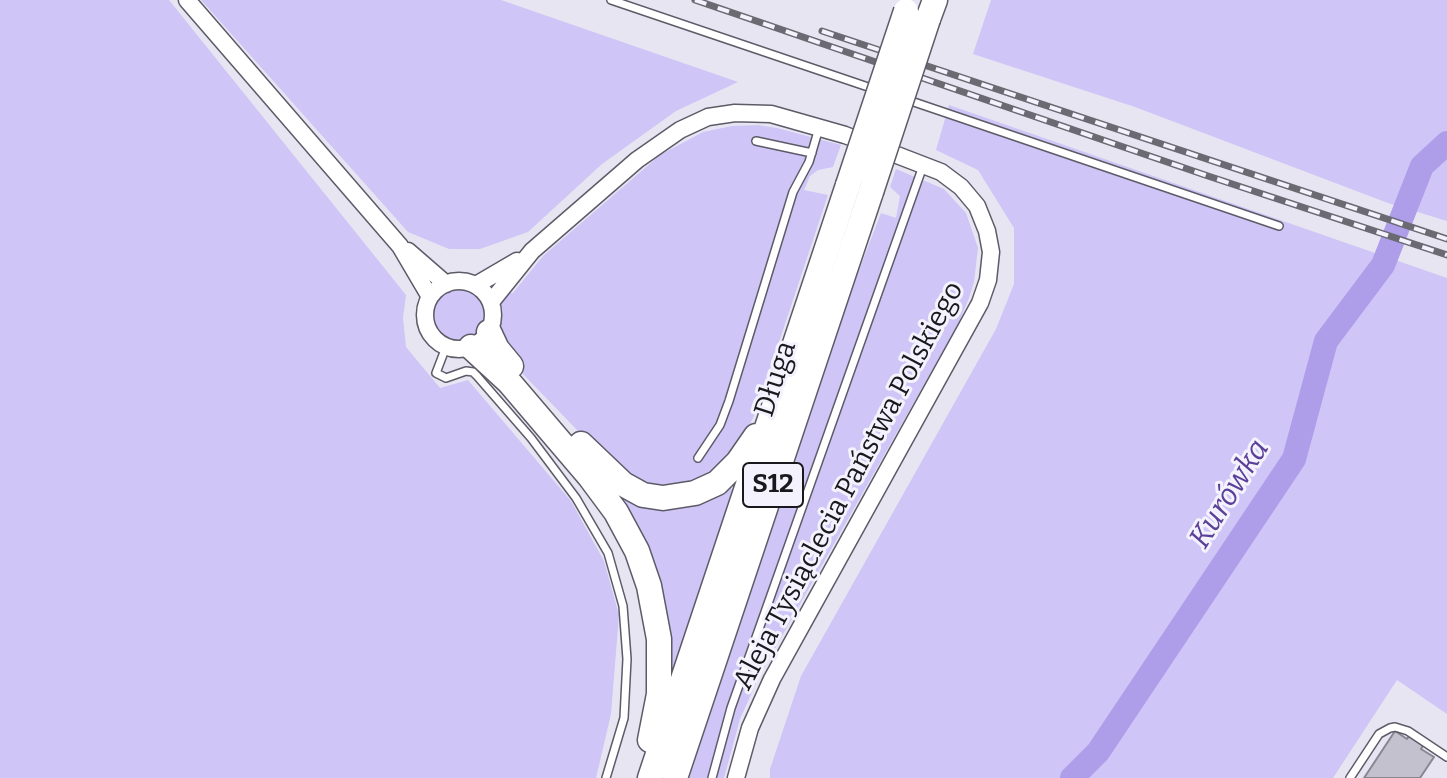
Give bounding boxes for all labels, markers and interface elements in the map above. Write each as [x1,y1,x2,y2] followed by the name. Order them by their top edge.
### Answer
[727,276,971,696] street label: Aleja Tysiąclecia Państwa Polskiego
[748,337,804,421] street label: Długa
[1183,433,1277,555] water label: Kurówka
[743,463,803,507] road number: S12

